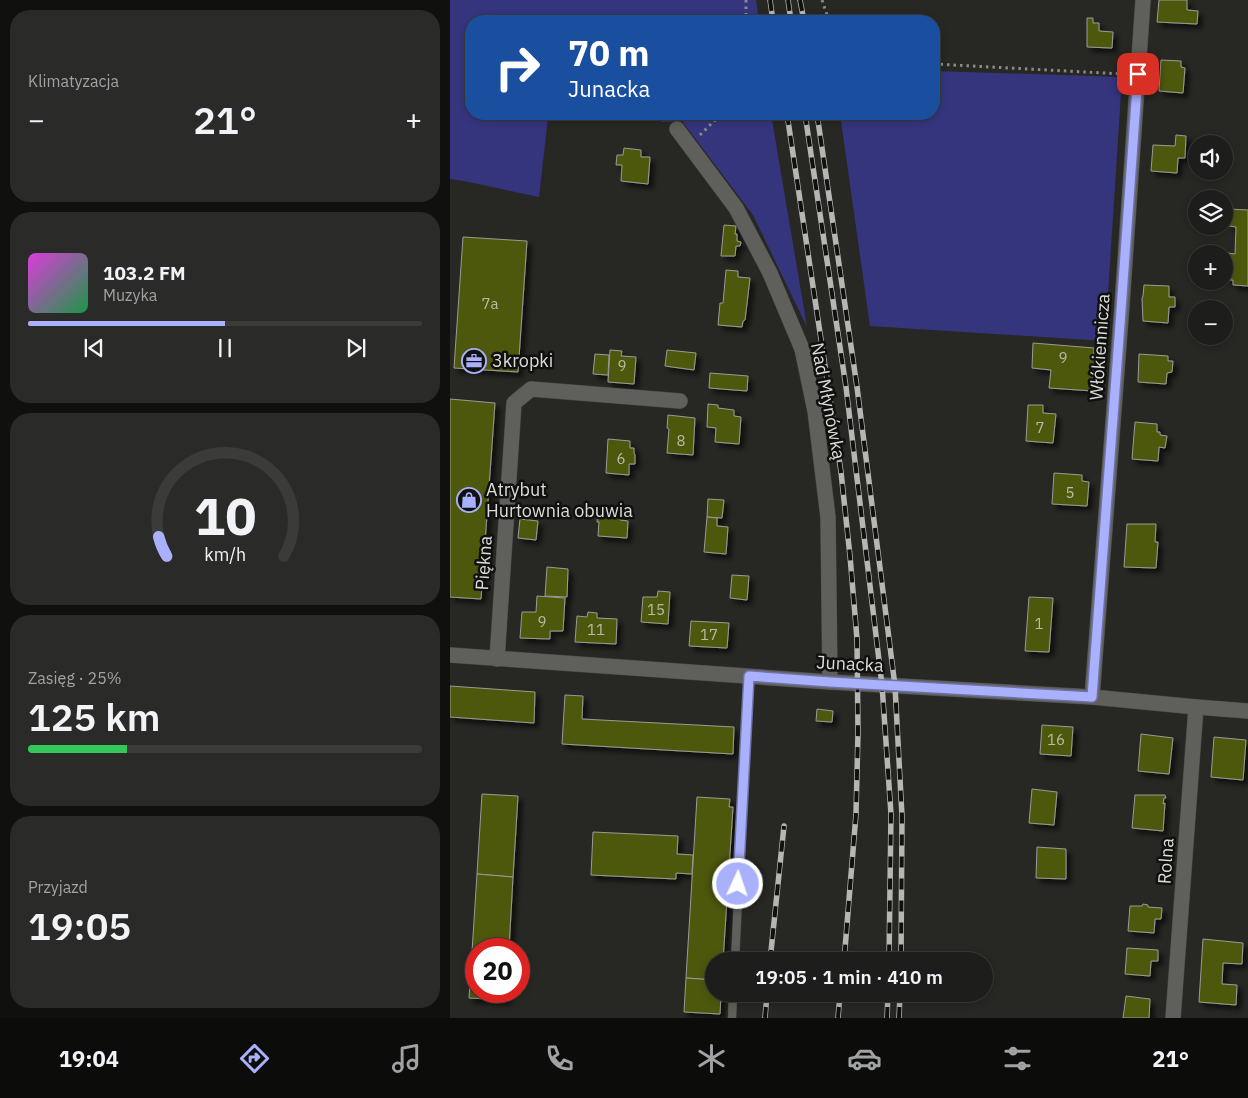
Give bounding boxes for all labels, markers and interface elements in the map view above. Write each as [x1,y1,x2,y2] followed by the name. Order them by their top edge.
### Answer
[568,30,650,76] text: 70 m
[485,35,550,100] icon: right
[1117,53,1159,95] pin
[1124,60,1152,88] icon: arrive
[28,71,119,91] text: Klimatyzacja
[568,74,650,103] text: Junacka
[193,95,257,144] text: 21°
[28,101,45,138] text: −
[405,101,422,138] text: +
[1188,135,1233,345] map controls
[1188,135,1233,180] button: sound
[1188,190,1233,235] button: layers
[1188,245,1233,290] button: +
[103,261,186,285] text: 103.2 FM
[103,285,157,305] text: Muzyka
[1084,292,1115,401] street label: Włókiennicza
[481,294,499,313] house number: 7a
[1188,300,1233,345] button: −
[80,334,108,362] icon: previous
[211,334,239,362] icon: pause
[342,334,370,362] icon: next
[806,341,851,462] street label: Nad Młynówką
[461,348,487,374] office icon: 3kropki
[1058,348,1068,367] house number: 9
[492,349,553,372] place label: 3kropki
[617,356,627,375] house number: 9
[1035,418,1045,437] house number: 7
[676,431,686,450] house number: 8
[616,449,626,468] house number: 6
[486,478,633,522] place label: Atrybut Hurtownia obuwia
[194,482,256,549] text: 10
[1065,483,1075,502] house number: 5
[456,487,482,513] shop icon: Atrybut Hurtownia obuwia
[470,535,497,591] street label: Piękna
[204,543,246,566] text: km/h
[647,600,665,619] house number: 15
[537,612,547,631] house number: 9
[1034,614,1044,633] house number: 1
[587,620,605,639] house number: 11
[700,625,718,644] house number: 17
[816,650,885,677] street label: Junacka
[28,668,122,688] text: Zasięg · 25%
[28,692,160,741] text: 125 km
[1047,730,1065,749] house number: 16
[1152,837,1179,885] street label: Rolna
[711,857,763,909] position arrow
[28,877,88,897] text: Przyjazd
[28,901,131,950] text: 19:05
[465,938,530,1003] speed limit sign: 20
[755,965,943,989] text: 19:05 · 1 min · 410 m
[237,1041,272,1076] icon: directions
[389,1041,424,1076] icon: music
[542,1041,577,1076] icon: phone
[694,1041,729,1076] icon: climate
[847,1041,882,1076] icon: car
[1000,1041,1035,1076] icon: filters
[59,1044,119,1073] text: 19:04
[1152,1044,1189,1073] text: 21°

